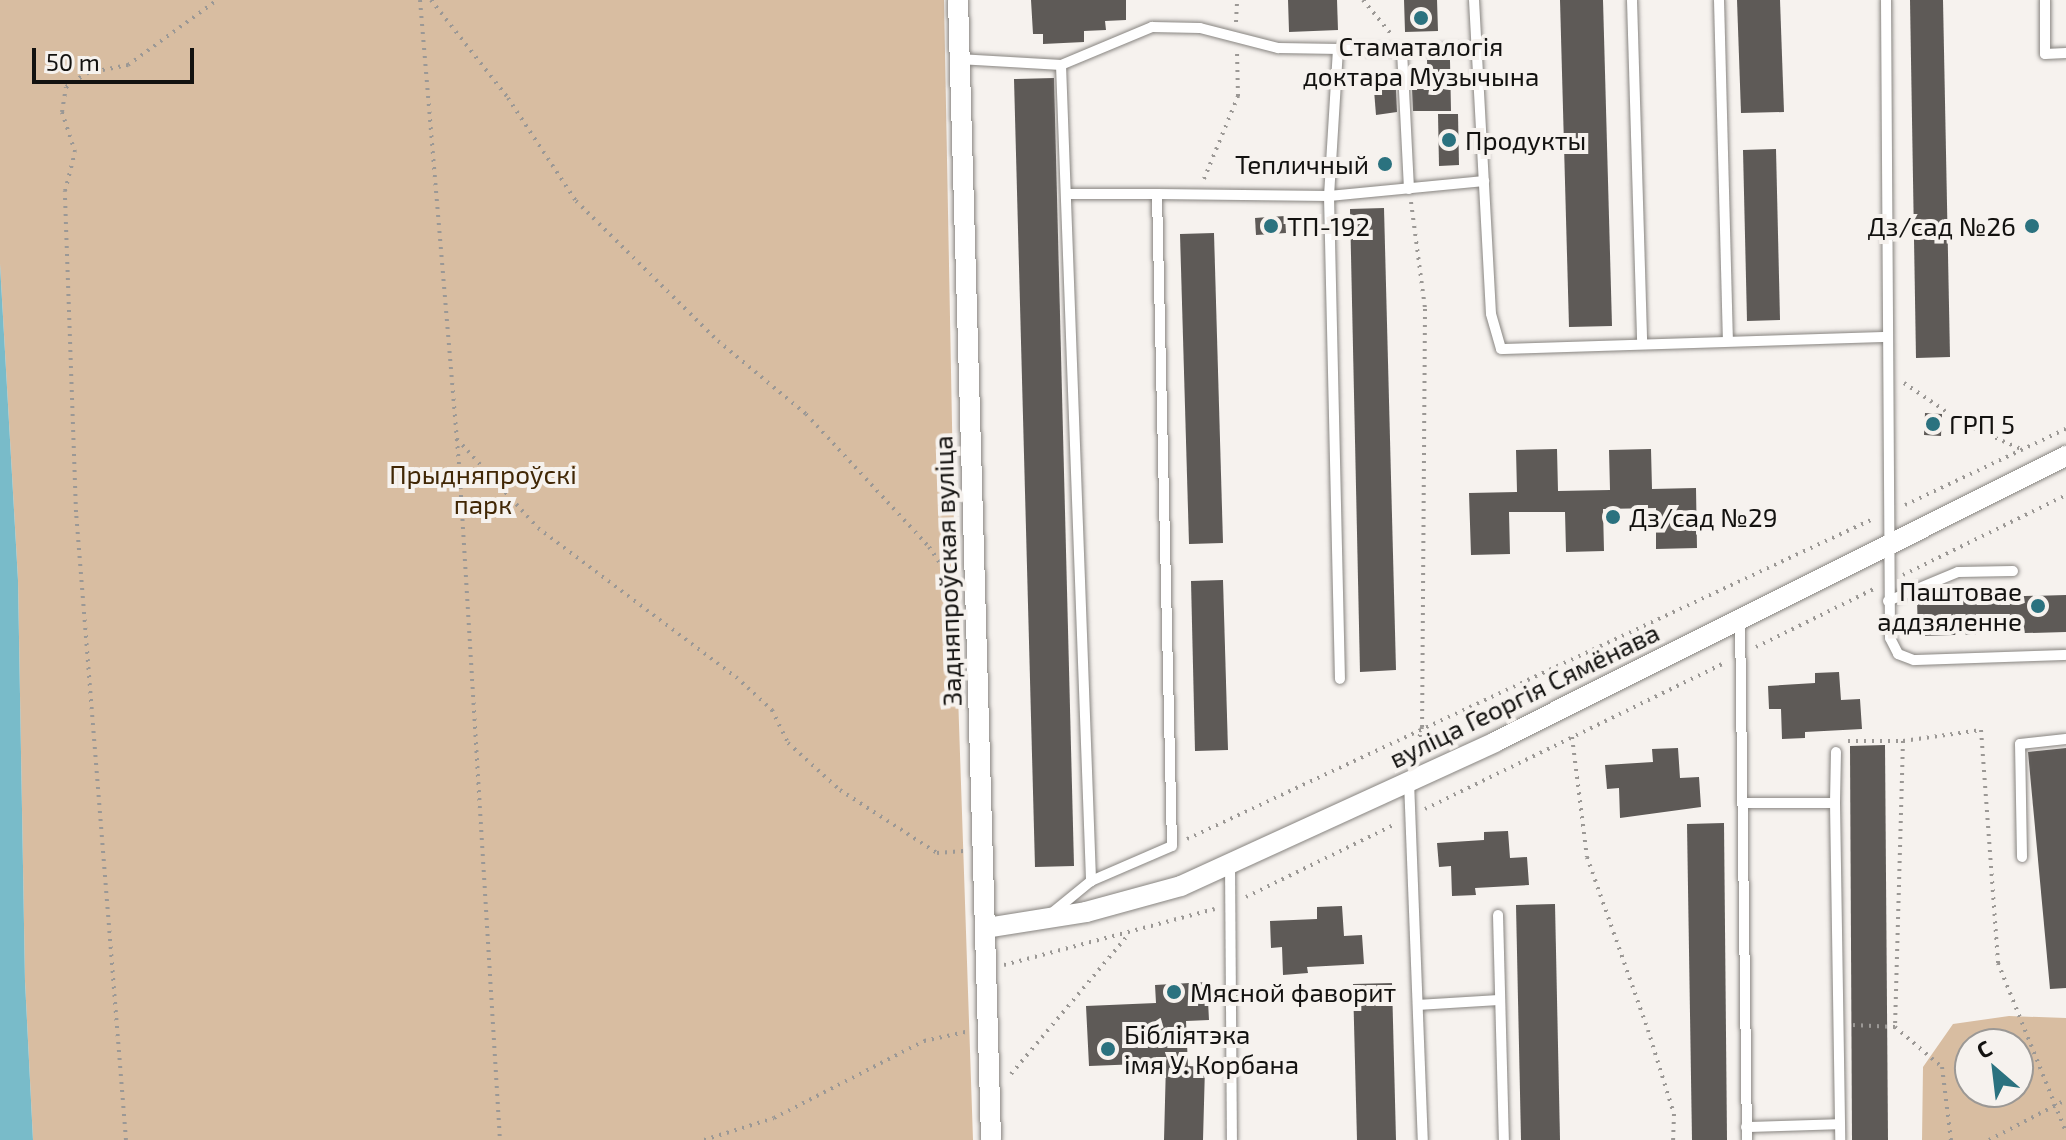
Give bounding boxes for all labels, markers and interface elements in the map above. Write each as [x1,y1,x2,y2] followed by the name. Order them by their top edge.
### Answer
[1412,9,1430,27] marker: Стаматалогія доктара Музычына
[1303,30,1539,92] place label: Стаматалогія доктара Музычына
[36,32,198,82] scale bar
[46,47,100,76] text: 50 m
[1465,124,1586,156] place label: Продукты
[1440,131,1458,149] marker: Продукты
[1235,148,1369,180] place label: Тепличный
[1376,155,1394,173] marker: Тепличный
[1287,210,1370,242] place label: ТП-192
[1867,210,2016,242] place label: Дз/сад №26
[1262,217,1280,235] marker: ТП-192
[2023,217,2041,235] marker: Дз/сад №26
[1949,408,2015,440] place label: ГРП 5
[1924,415,1942,433] marker: ГРП 5
[927,435,967,707] street label: Задняпроўская вуліца
[389,458,577,520] park label: Прыдняпроўскі парк
[1629,501,1778,533] place label: Дз/сад №29
[1604,508,1622,526] marker: Дз/сад №29
[1877,575,2022,636] place label: Паштовае аддзяленне
[2029,597,2047,615] marker: Паштовае аддзяленне
[1384,616,1664,774] street label: вуліца Георгія Сямёнава
[1190,976,1396,1008] place label: Мясной фаворит
[1165,983,1183,1001] marker: Мясной фаворит
[1124,1018,1299,1080] place label: Бібліятэка імя У. Корбана
[1954,1028,2034,1108] north arrow
[1972,1034,1995,1063] text: С
[1099,1040,1117,1058] marker: Бібліятэка імя У. Корбана

